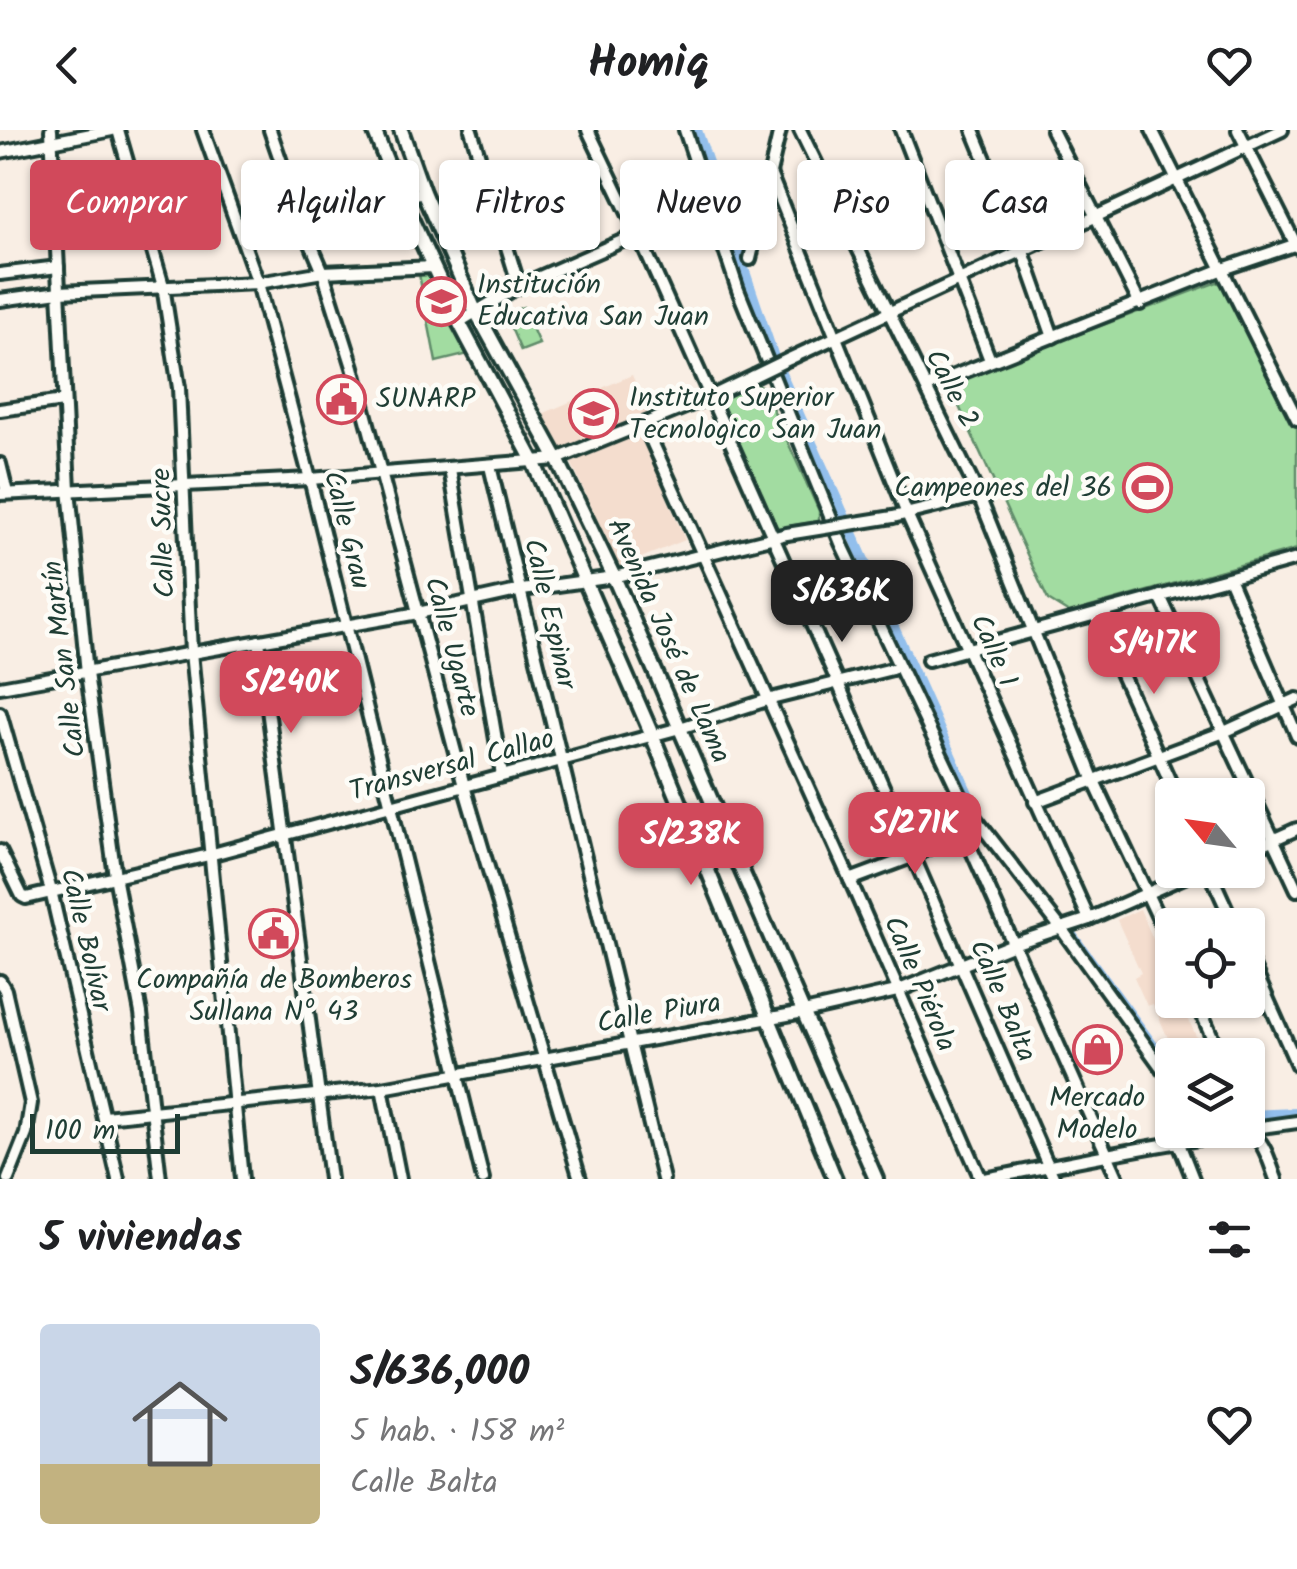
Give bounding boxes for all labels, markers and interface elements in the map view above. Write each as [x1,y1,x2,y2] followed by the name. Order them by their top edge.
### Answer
[588,29,709,101] text: Homiq
[40,38,95,93] icon: back
[1202,38,1257,93] icon: heart
[30,160,221,250] chip: Comprar
[241,160,419,250] chip: Alquilar
[439,160,600,250] chip: Filtros
[620,160,777,250] chip: Nuevo
[797,160,925,250] chip: Piso
[945,160,1084,250] chip: Casa
[477,263,709,340] place label: Institución Educativa San Juan
[416,275,468,327] school or university icon: Institución Educativa San Juan
[912,341,990,437] street label: Calle 2
[315,373,367,425] public building icon: SUNARP
[629,376,881,453] place label: Instituto Superior Tecnologico San Juan
[376,377,476,422] place label: SUNARP
[568,388,620,440] school or university icon: Instituto Superior Tecnologico San Juan
[1121,462,1173,514] sports icon: Campeones del 36
[310,466,382,594] street label: Calle Grau
[894,466,1112,511] place label: Campeones del 36
[139,467,189,599] street label: Calle Sucre
[594,511,742,771] street label: Avenida José de Lama
[510,534,589,695] street label: Calle Espinar
[31,558,99,760] street label: Calle San Martín
[761,560,923,645] pin: S/636K
[793,567,891,618] text: S/636K
[411,572,491,722] street label: Calle Ugarte
[957,607,1029,695] street label: Calle 1
[1073,612,1235,697] pin: S/417K
[1110,619,1198,670] text: S/417K
[210,651,372,736] pin: S/240K
[242,658,340,709] text: S/240K
[345,717,559,815] street label: Transversal Callao
[1155,778,1265,888] north arrow
[1155,778,1265,1148] map controls
[834,792,996,877] pin: S/271K
[870,799,960,850] text: S/271K
[610,803,772,888] pin: S/238K
[641,810,742,861] text: S/238K
[47,864,124,1018] street label: Calle Bolívar
[248,907,300,959] public building icon: Compañía de Bomberos Sullana Nº 43
[1155,908,1265,1018] button: locate
[870,909,968,1059] street label: Calle Piérola
[956,933,1048,1069] street label: Calle Balta
[136,958,412,1035] place label: Compañía de Bomberos Sullana Nº 43
[593,981,725,1047] street label: Calle Piura
[1071,1024,1123,1076] shop icon: Mercado Modelo
[1155,1038,1265,1148] button: layers
[1049,1076,1145,1153] place label: Mercado Modelo
[30,1109,180,1154] scale bar
[45,1109,115,1154] text: 100 m
[40,1206,242,1273] text: 5 viviendas
[1202,1212,1257,1267] icon: filters
[350,1340,529,1407] text: S/636,000
[120,1364,240,1484] icon: home
[1202,1397,1257,1452] icon: heart
[350,1407,564,1458] text: 5 hab. · 158 m²
[350,1458,498,1509] text: Calle Balta

